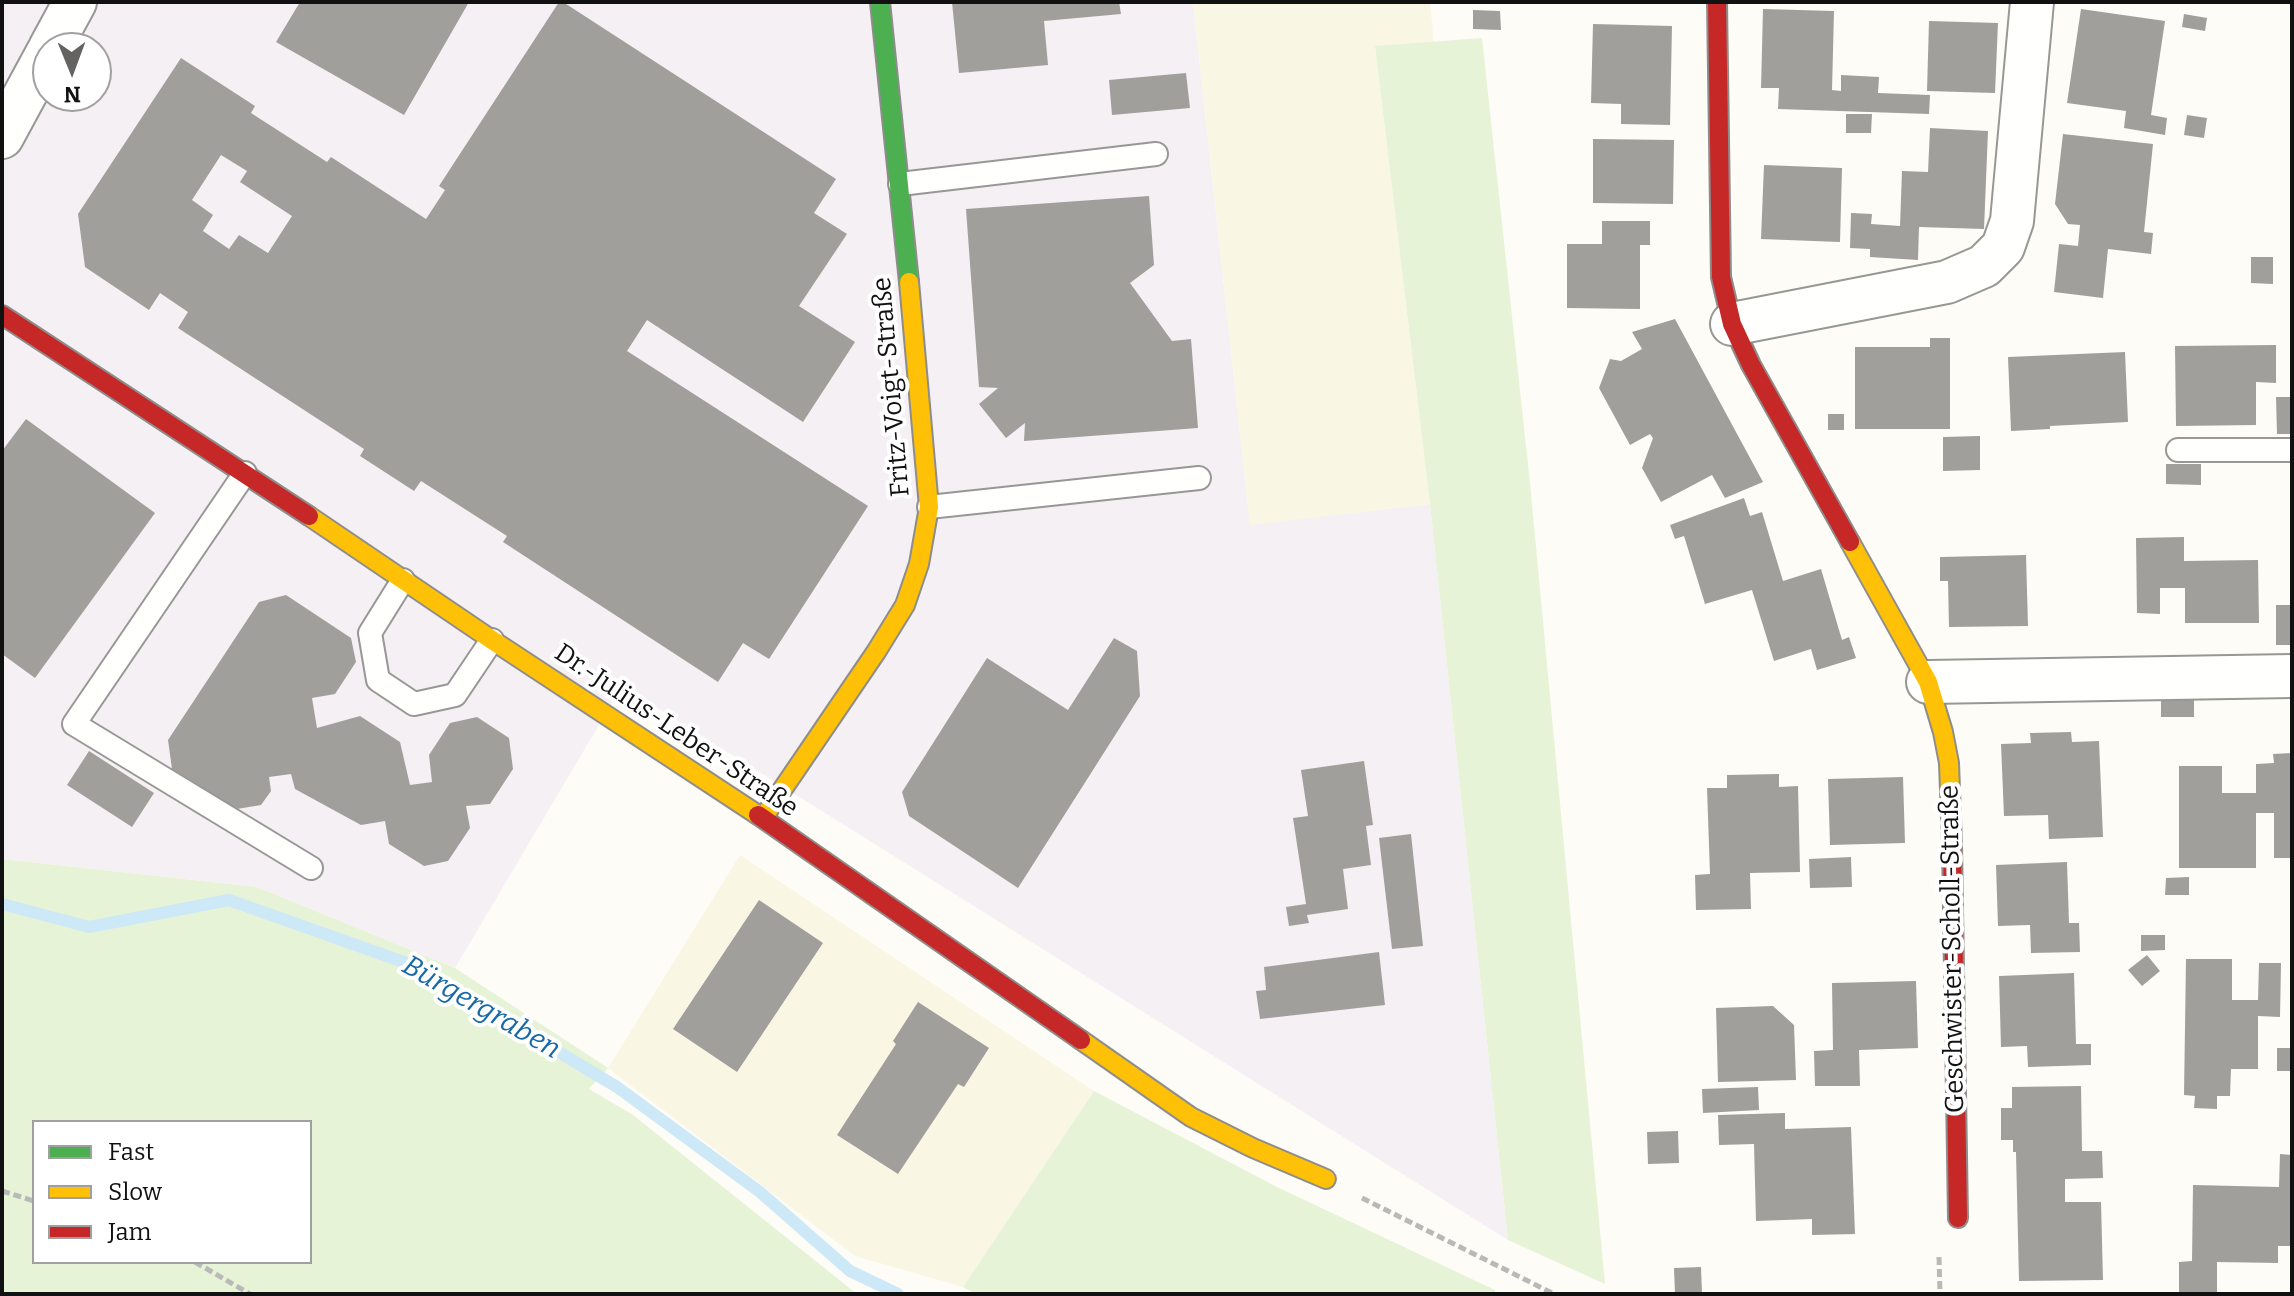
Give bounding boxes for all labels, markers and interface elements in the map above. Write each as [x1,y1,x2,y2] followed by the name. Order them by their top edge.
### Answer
[32,32,112,112] north arrow
[64,81,81,108] text: N
[867,276,917,498] street label: Fritz-Voigt-Straße
[548,638,804,824] street label: Dr.-Julius-Leber-Straße
[1935,785,1971,1113] street label: Geschwister-Scholl-Straße
[396,949,566,1067] water label: Bürgergraben
[32,1120,312,1264] legend
[108,1138,154,1166] text: Fast
[108,1178,162,1206] text: Slow
[108,1218,151,1246] text: Jam

